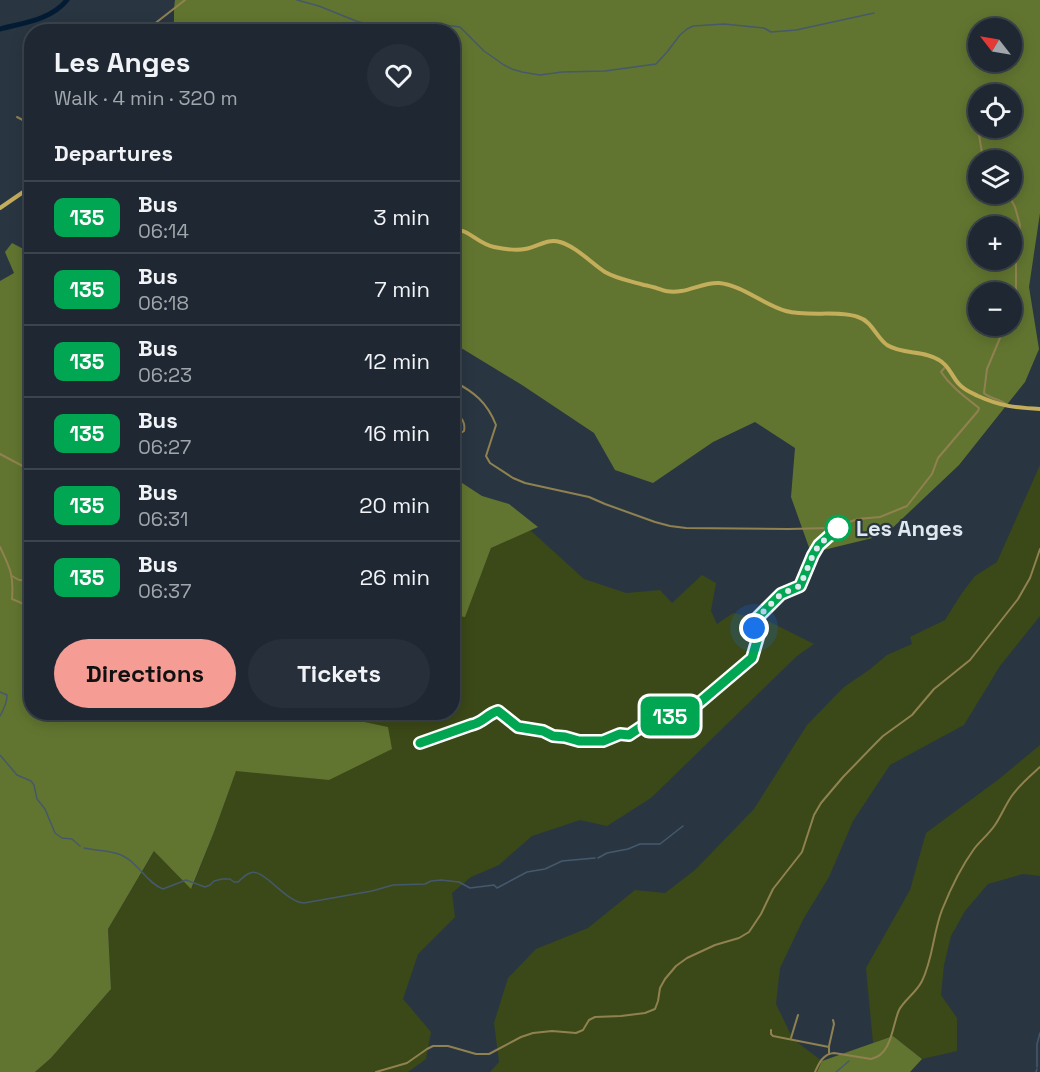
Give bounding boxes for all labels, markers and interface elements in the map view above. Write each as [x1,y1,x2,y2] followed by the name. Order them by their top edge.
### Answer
[968,18,1022,72] north arrow
[968,18,1022,336] map controls
[54,44,190,80] text: Les Anges
[367,44,430,107] button: heart
[968,84,1022,138] button: locate
[54,85,238,111] text: Walk · 4 min · 320 m
[54,139,173,167] text: Departures
[968,150,1022,204] button: layers
[138,190,178,218] text: Bus
[373,203,430,231] text: 3 min
[70,204,104,231] text: 135
[968,216,1022,270] button: +
[138,218,189,244] text: 06:14
[138,262,178,290] text: Bus
[374,275,430,303] text: 7 min
[70,276,104,303] text: 135
[968,282,1022,336] button: −
[138,290,189,316] text: 06:18
[138,334,178,362] text: Bus
[364,347,430,375] text: 12 min
[70,348,104,375] text: 135
[138,362,192,388] text: 06:23
[138,406,178,434] text: Bus
[364,419,430,447] text: 16 min
[70,420,104,447] text: 135
[138,434,191,460] text: 06:27
[138,478,178,506] text: Bus
[359,491,430,519] text: 20 min
[70,492,104,519] text: 135
[138,506,188,532] text: 06:31
[856,514,963,542] place label: Les Anges
[825,515,851,541] marker: Les Anges
[138,550,178,578] text: Bus
[360,563,430,591] text: 26 min
[70,564,104,591] text: 135
[138,578,191,604] text: 06:37
[739,613,769,643] your location
[54,639,236,708] button: Directions
[248,639,430,708] button: Tickets
[636,696,704,736] line badge: 135
[653,703,687,730] text: 135

